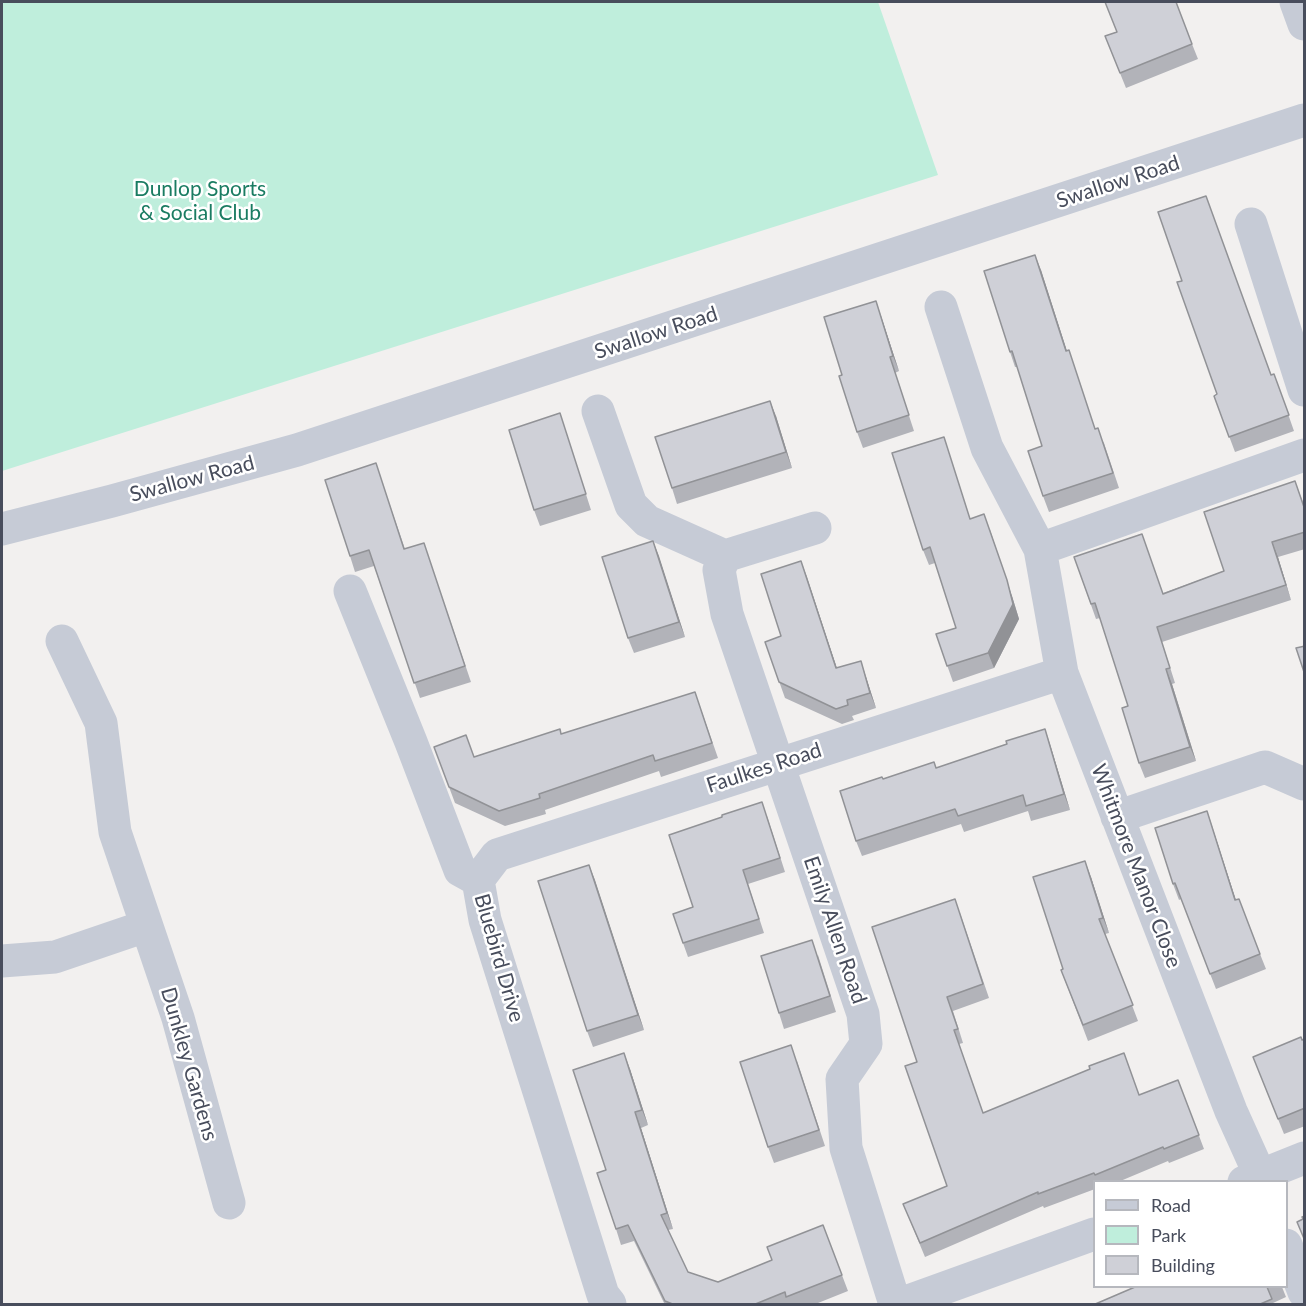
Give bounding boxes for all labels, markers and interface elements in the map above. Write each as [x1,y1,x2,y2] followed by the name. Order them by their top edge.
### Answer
[1053,150,1183,214] street label: Swallow Road
[134,176,266,226] park label: Dunlop Sports & Social Club
[591,301,721,365] street label: Swallow Road
[127,450,257,508] street label: Swallow Road
[703,738,825,798] street label: Faulkes Road
[1086,761,1186,971] street label: Whitmore Manor Close
[798,853,872,1007] street label: Emily Allen Road
[469,891,529,1025] street label: Bluebird Drive
[155,984,223,1144] street label: Dunkley Gardens
[1093,1180,1288,1288] legend
[1151,1194,1191,1216] text: Road
[1151,1224,1186,1246] text: Park
[1151,1254,1215,1276] text: Building

